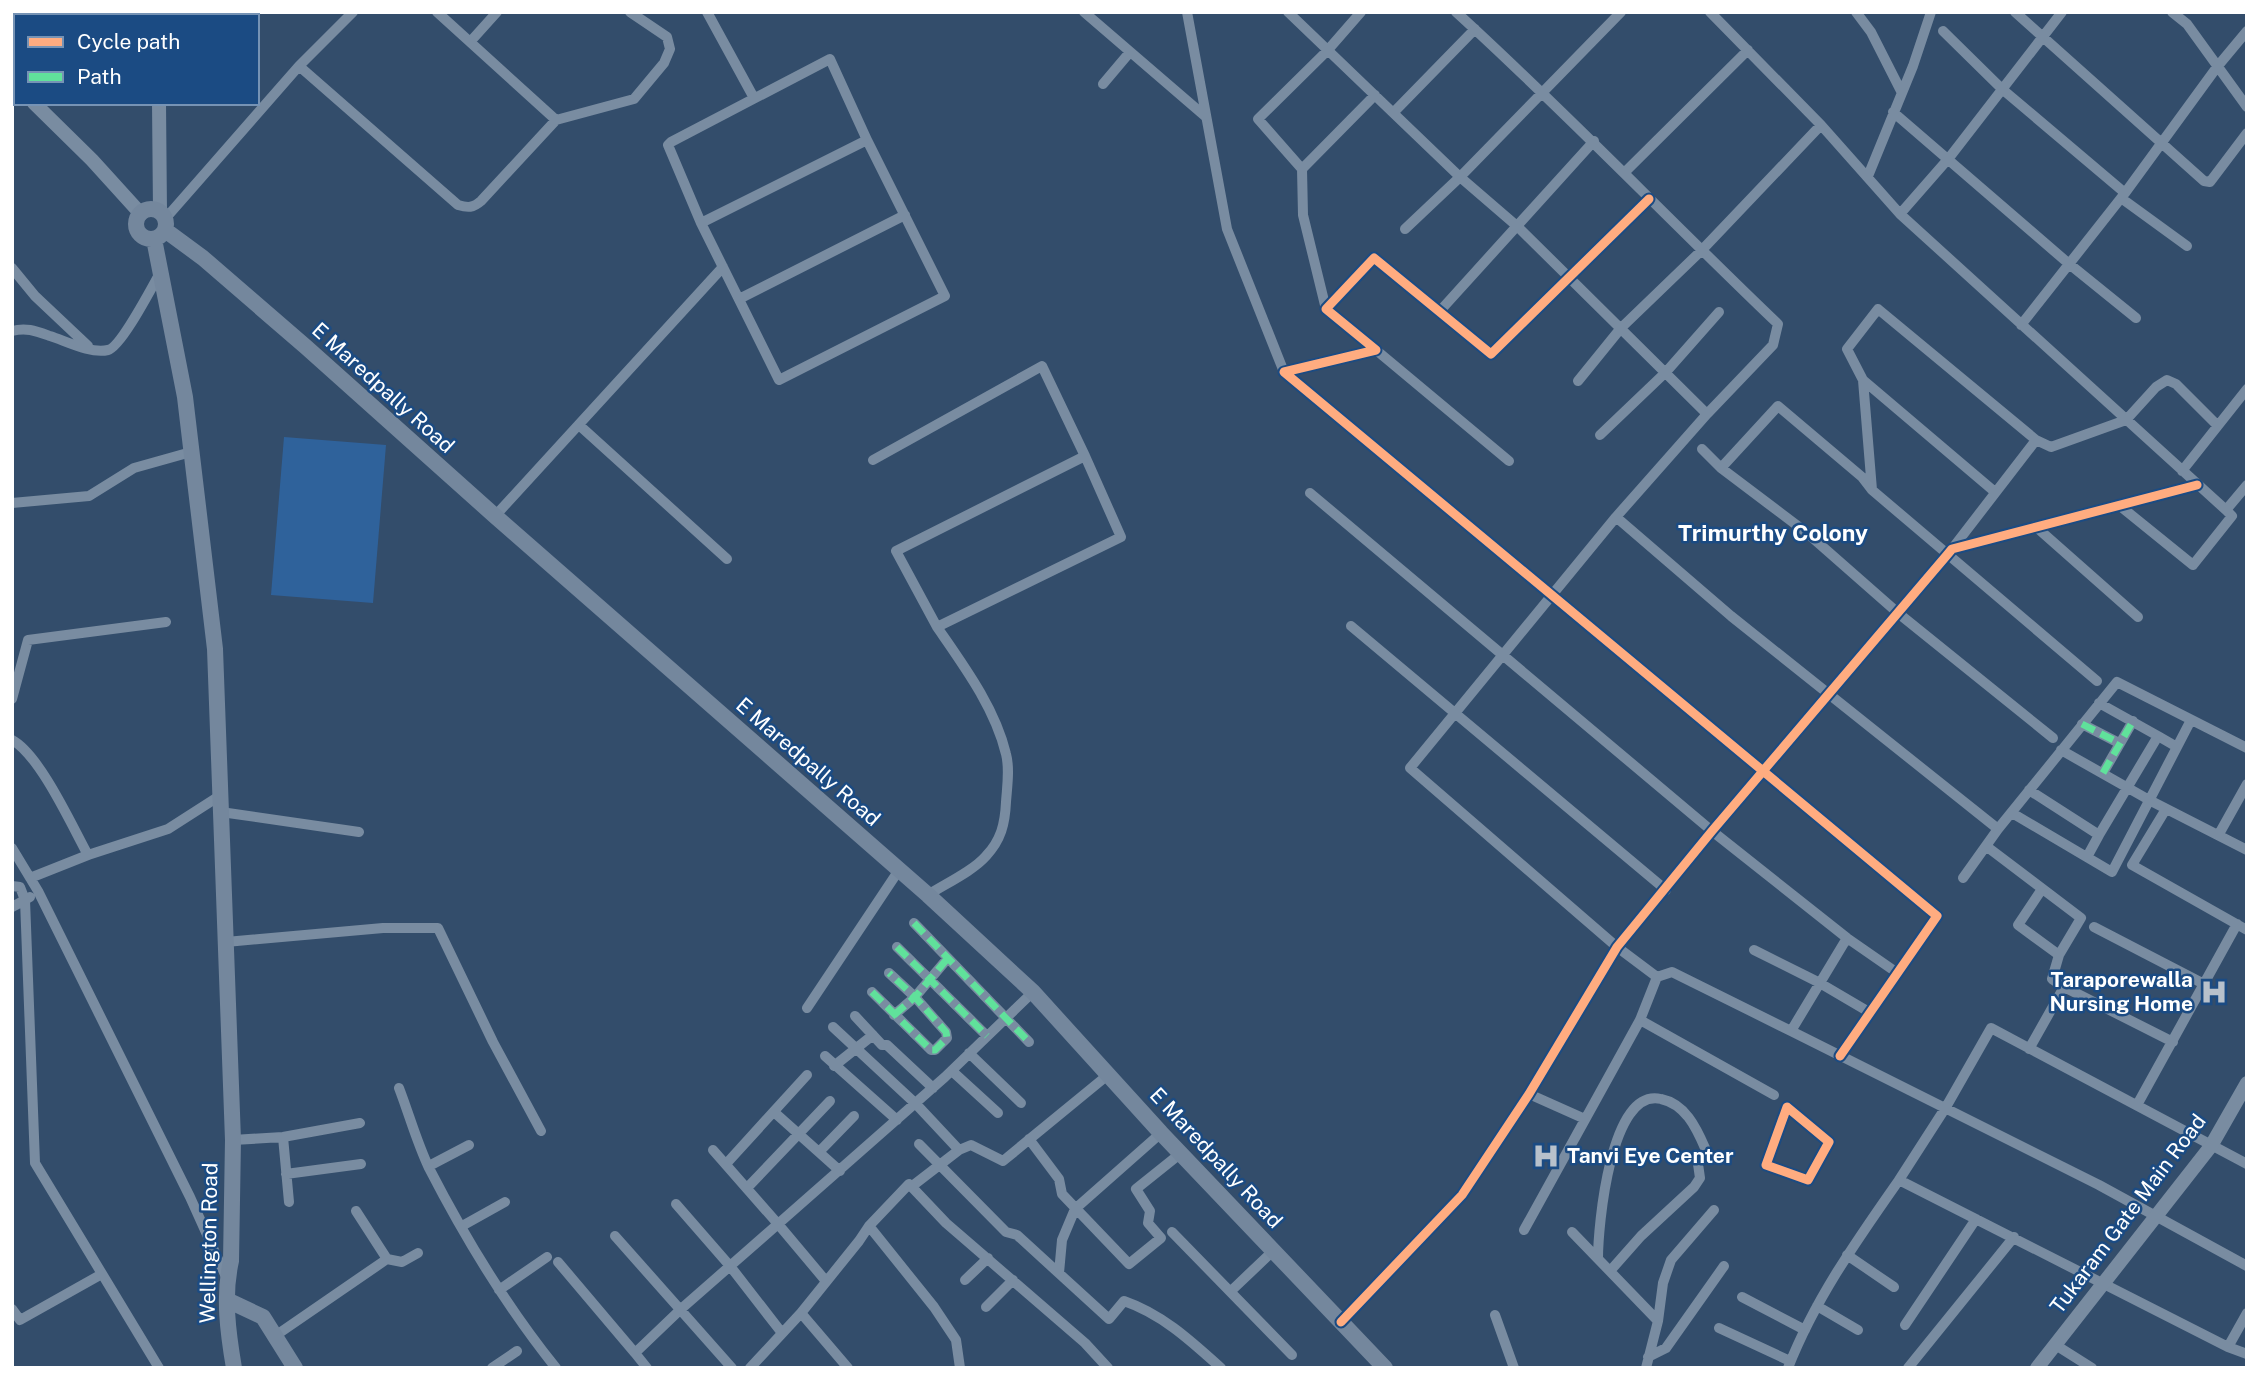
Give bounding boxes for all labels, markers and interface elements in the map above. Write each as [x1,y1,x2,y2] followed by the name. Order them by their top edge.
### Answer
[14,14,259,105] legend
[77,29,180,54] text: Cycle path
[77,64,122,89] text: Path
[307,317,460,458] street label: E Maredpally Road
[1678,519,1868,546] district label: Trimurthy Colony
[731,692,886,831] street label: E Maredpally Road
[2049,967,2193,1016] place label: Taraporewalla Nursing Home
[2199,977,2229,1007] hospital icon: Taraporewalla Nursing Home
[1145,1082,1288,1233] street label: E Maredpally Road
[2044,1109,2211,1318] street label: Tukaram Gate Main Road
[1531,1141,1561,1171] hospital icon: Tanvi Eye Center
[1567,1143,1734,1168] place label: Tanvi Eye Center
[195,1162,222,1323] street label: Wellington Road

